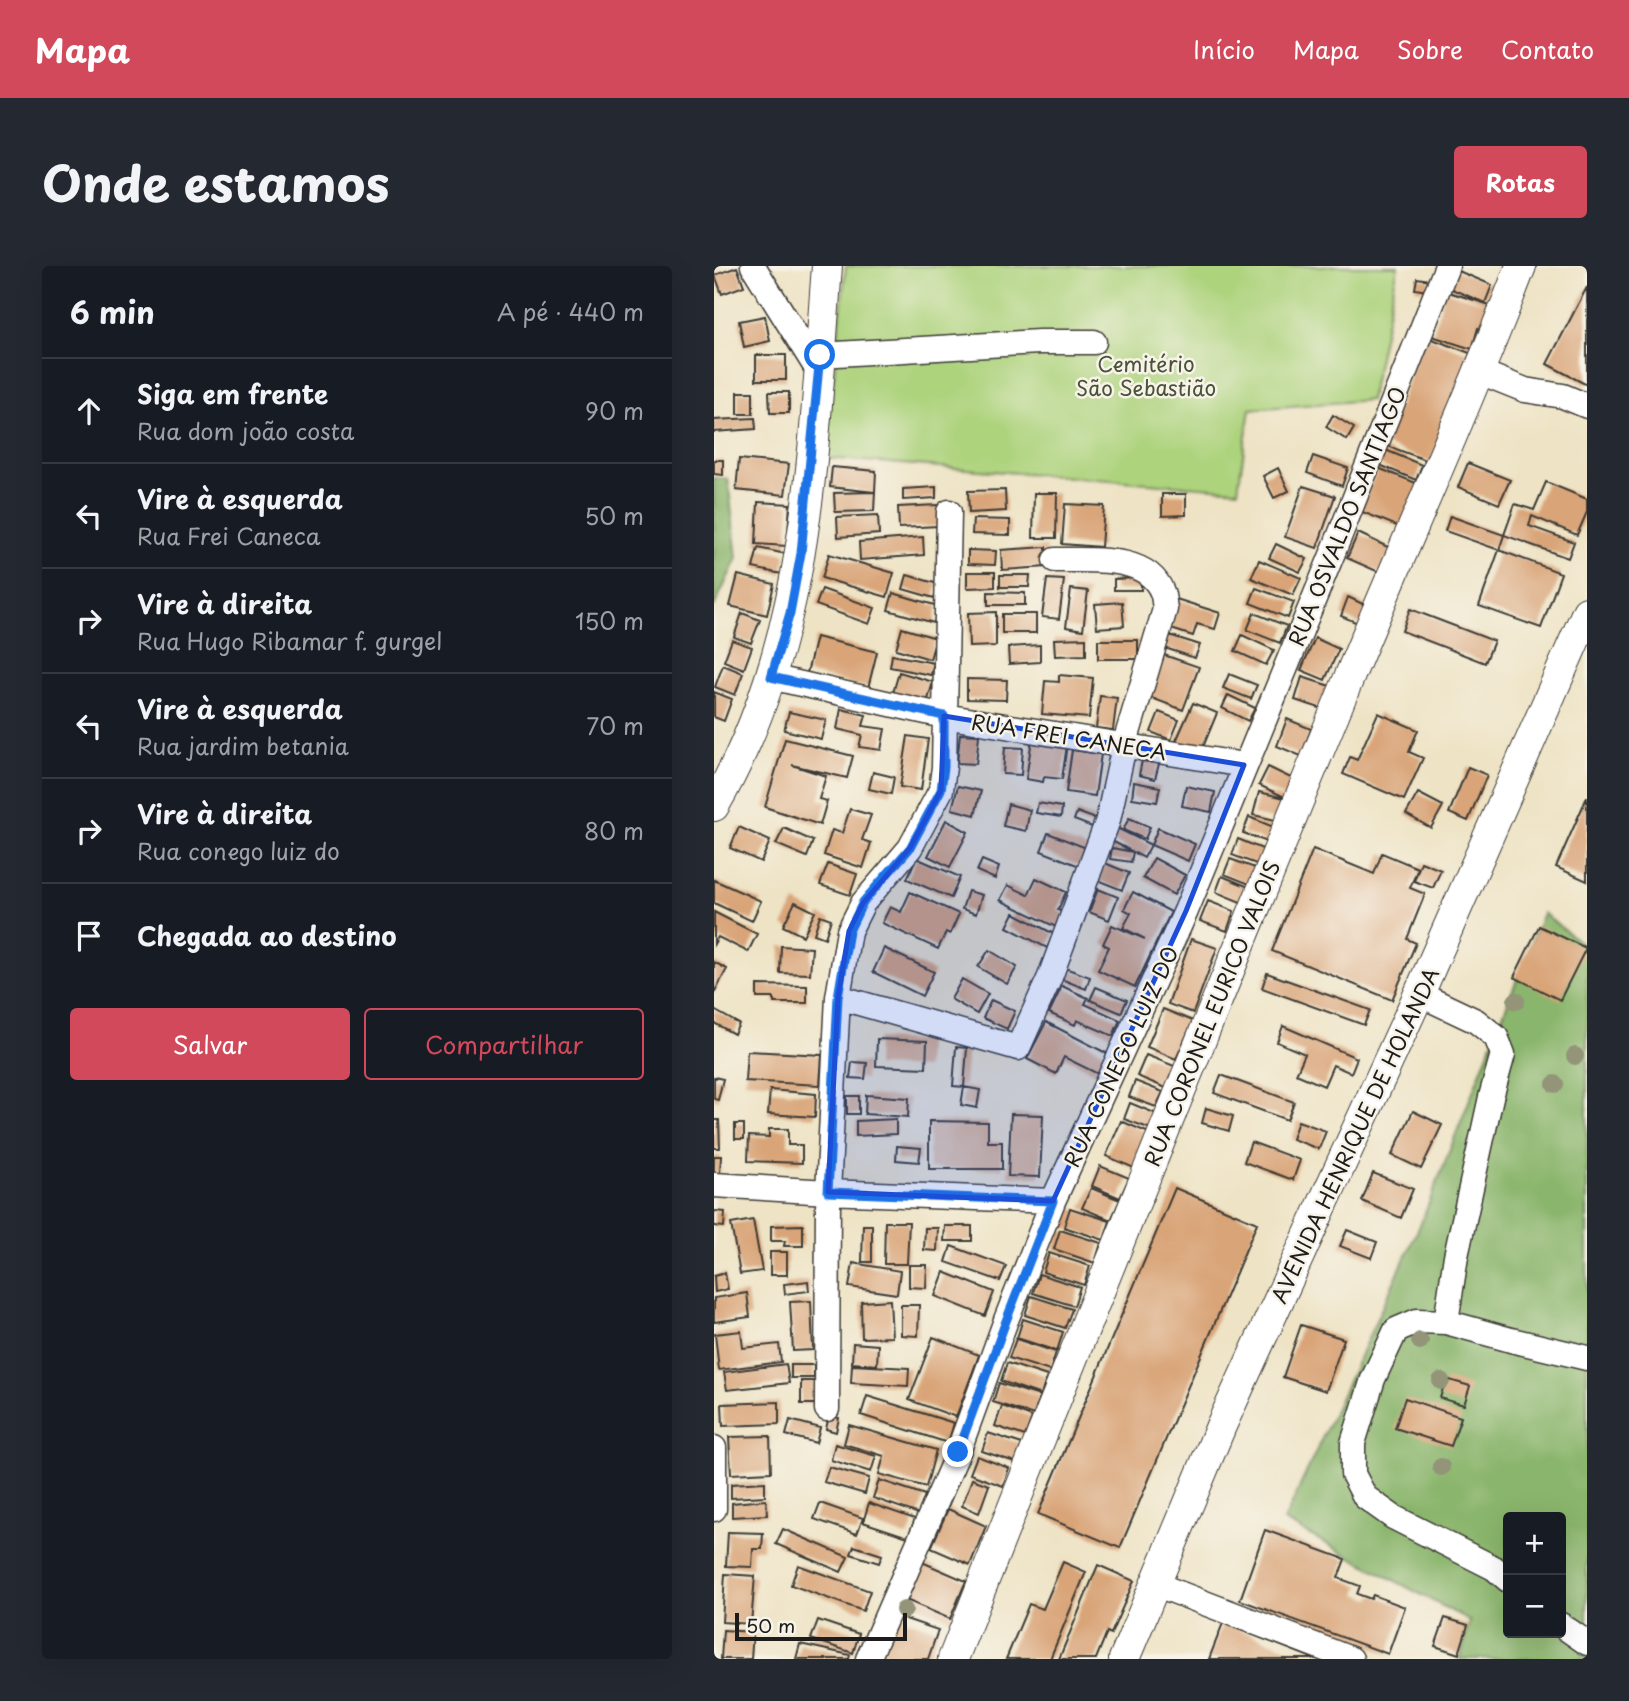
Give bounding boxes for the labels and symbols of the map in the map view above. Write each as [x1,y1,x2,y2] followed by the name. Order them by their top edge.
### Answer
[804,339,835,370] route start
[1076,347,1216,403] park label: Cemitério São Sebastião
[1279,381,1413,651] street label: RUA OSVALDO SANTIAGO
[969,705,1169,767] street label: RUA FREI CANECA
[1135,855,1287,1171] street label: RUA CORONEL EURICO VALOIS
[1055,940,1185,1172] street label: RUA CONEGO LUIZ DO
[1262,962,1446,1308] street label: AVENIDA HENRIQUE DE HOLANDA
[942,1436,973,1467] route end
[735,1610,906,1642] scale bar

